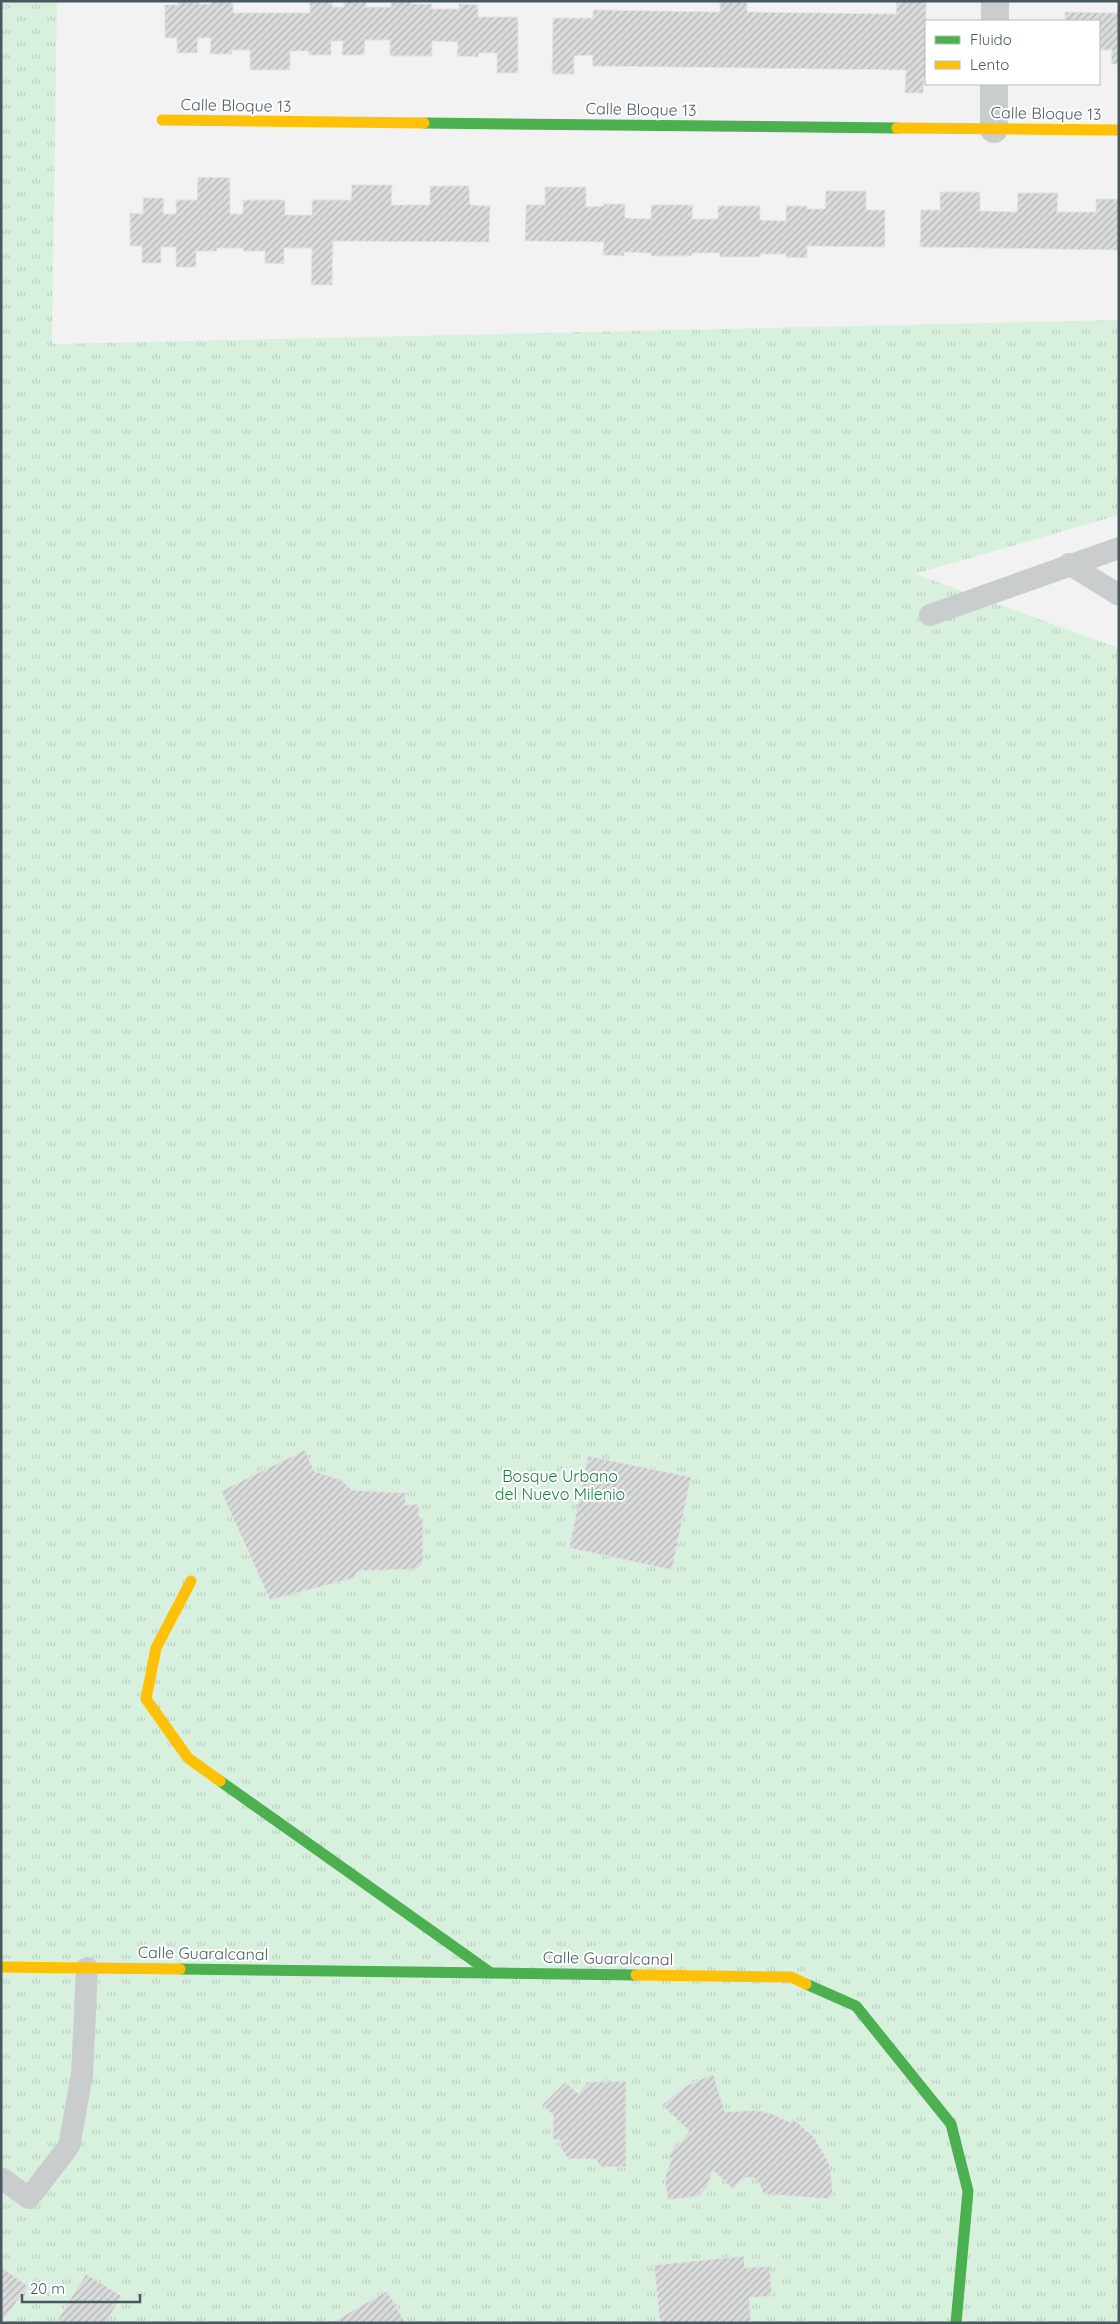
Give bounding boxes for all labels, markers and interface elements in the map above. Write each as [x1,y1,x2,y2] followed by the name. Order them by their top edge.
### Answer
[925,20,1100,85] legend
[970,30,1012,49] text: Fluido
[970,55,1009,74] text: Lento
[180,94,292,116] street label: Calle Bloque 13
[585,98,697,120] street label: Calle Bloque 13
[990,102,1102,124] street label: Calle Bloque 13
[495,1466,625,1504] park label: Bosque Urbano del Nuevo Milenio
[138,1942,268,1964] street label: Calle Guaralcanal
[543,1947,673,1969] street label: Calle Guaralcanal
[22,2272,140,2304] scale bar
[30,2279,65,2298] text: 20 m

